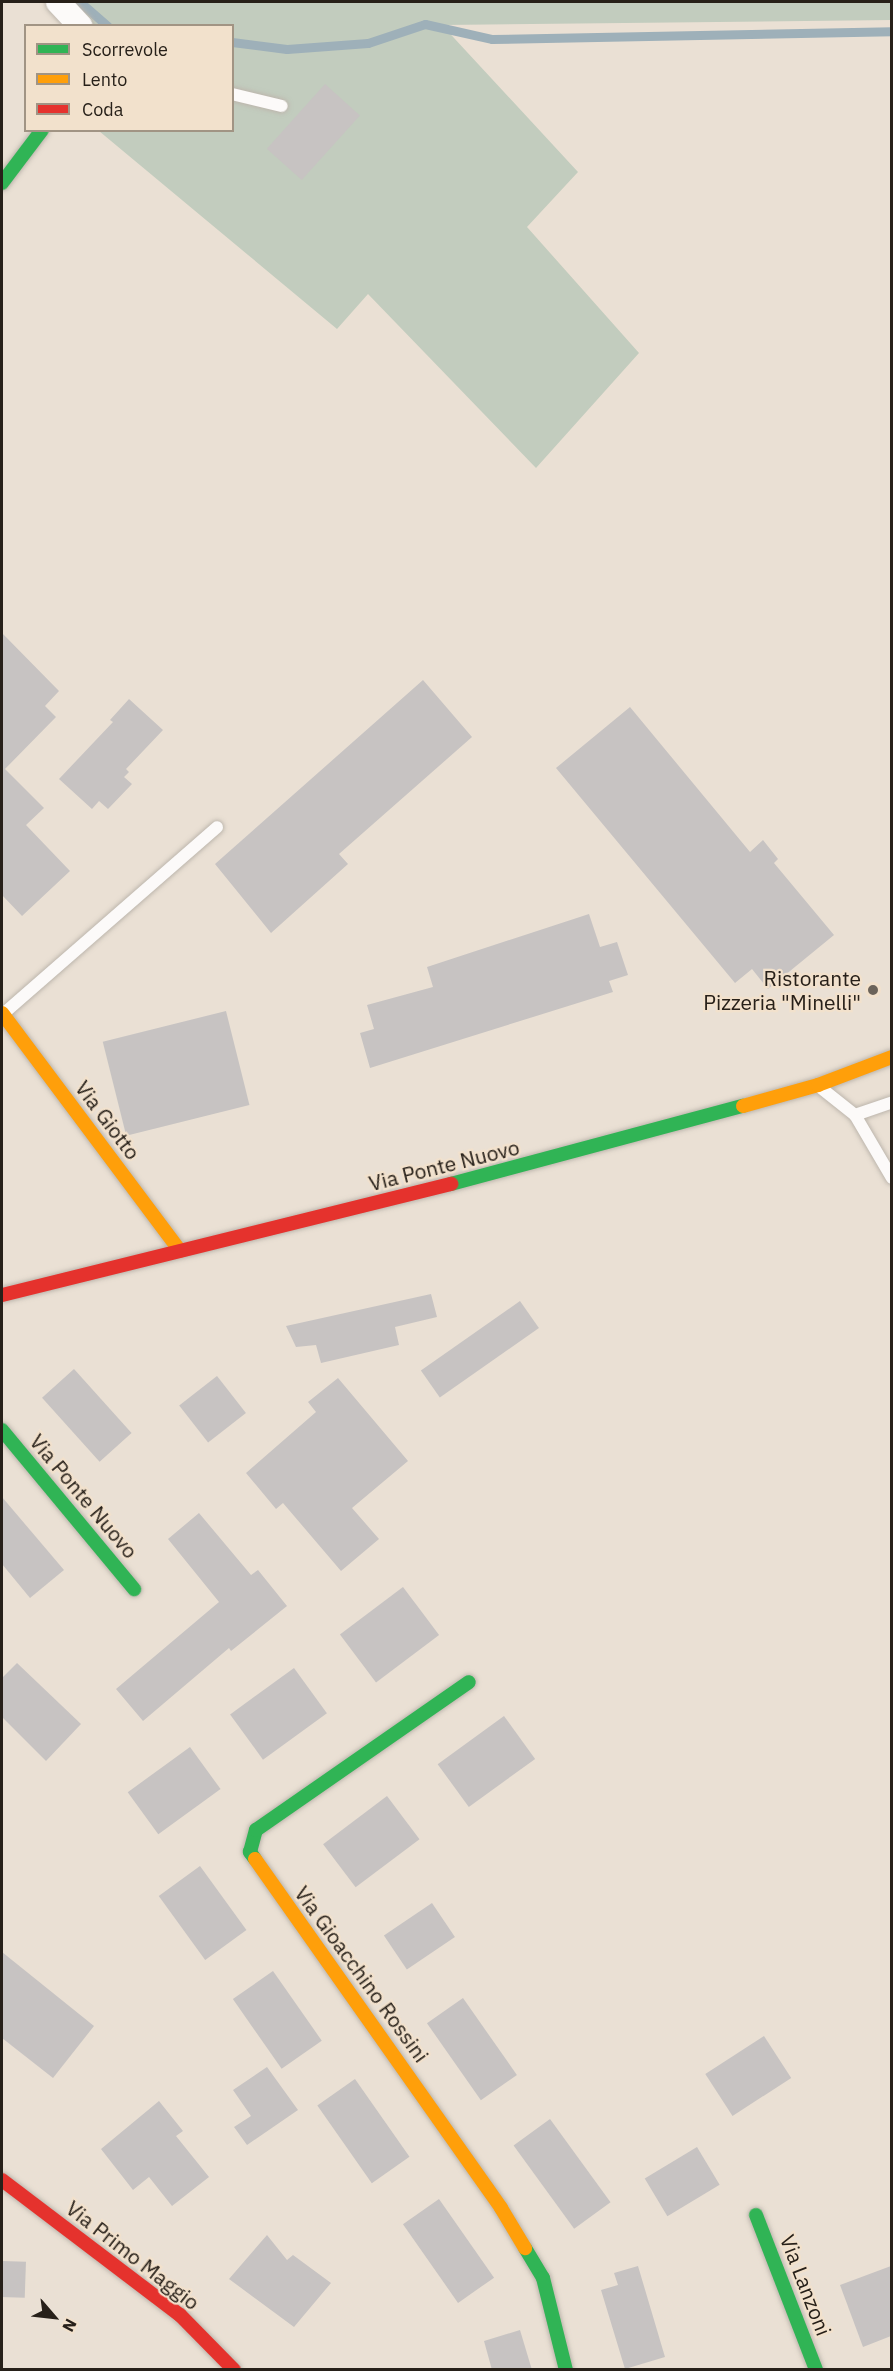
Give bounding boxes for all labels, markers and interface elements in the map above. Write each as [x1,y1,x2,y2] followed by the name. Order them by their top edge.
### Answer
[24,24,234,132] legend
[82,38,168,61] text: Scorrevole
[82,68,127,91] text: Lento
[82,98,123,121] text: Coda
[703,965,861,1015] place label: Ristorante Pizzeria "Minelli"
[866,983,880,997] marker: Ristorante Pizzeria "Minelli"
[70,1076,146,1164] street label: Via Giotto
[366,1134,522,1196] street label: Via Ponte Nuovo
[25,1429,143,1563] street label: Via Ponte Nuovo
[290,1881,434,2067] street label: Via Gioacchino Rossini
[61,2195,205,2315] street label: Via Primo Maggio
[775,2231,837,2339] street label: Via Lanzoni
[24,2287,84,2347] north arrow
[58,2316,81,2335] text: N

